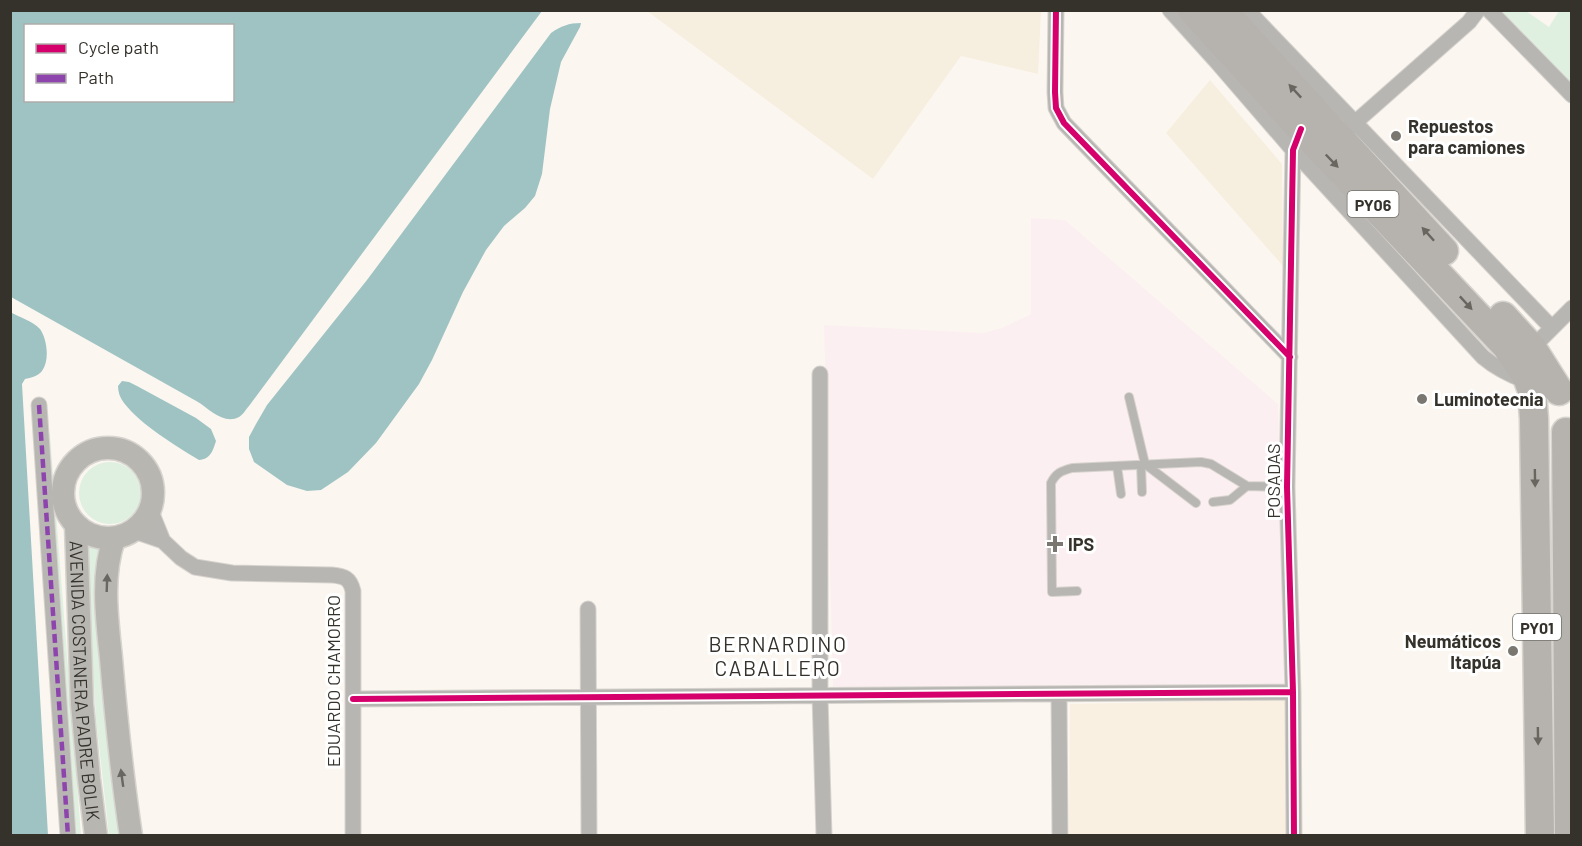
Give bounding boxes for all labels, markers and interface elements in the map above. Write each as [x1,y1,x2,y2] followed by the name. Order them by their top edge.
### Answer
[24,24,234,102] legend
[78,36,159,58] text: Cycle path
[78,66,114,88] text: Path
[1289,84,1302,99] one-way arrow
[1408,115,1525,158] place label: Repuestos para camiones
[1389,129,1403,143] marker: Repuestos para camiones
[1325,153,1339,167] one-way arrow
[1348,191,1398,217] road number: PY06
[1422,227,1435,242] one-way arrow
[1458,296,1472,310] one-way arrow
[1434,388,1543,410] place label: Luminotecnia
[1415,392,1429,406] marker: Luminotecnia
[1262,444,1284,518] street label: POSADAS
[1530,468,1540,487] one-way arrow
[1068,533,1094,555] place label: IPS
[1046,535,1064,553] marker: IPS
[66,540,105,822] street label: AVENIDA COSTANERA PADRE BOLIK
[102,574,112,593] one-way arrow
[322,595,344,767] street label: EDUARDO CHAMORRO
[1513,614,1561,640] road number: PY01
[1405,630,1501,673] place label: Neumáticos Itapúa
[708,631,848,680] district label: BERNARDINO CABALLERO
[1506,644,1520,658] marker: Neumáticos Itapúa
[1533,726,1543,745] one-way arrow
[118,768,127,787] one-way arrow

